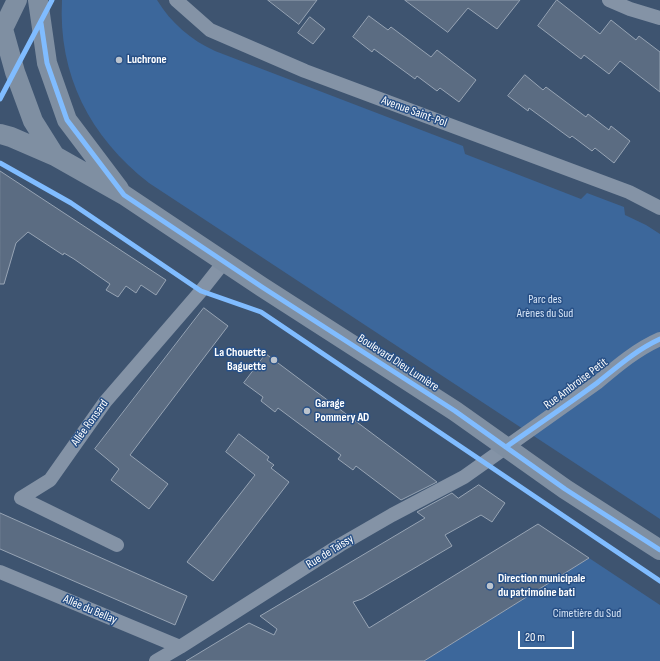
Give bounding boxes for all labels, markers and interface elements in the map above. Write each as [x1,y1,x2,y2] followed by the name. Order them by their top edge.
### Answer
[127,53,167,67] place label: Luchrone
[114,55,124,65] marker: Luchrone
[379,93,449,131] street label: Avenue Saint-Pol
[517,293,573,321] park label: Parc des Arènes du Sud
[355,331,441,395] street label: Boulevard Dieu Lumière
[214,346,266,374] place label: La Chouette Baguette
[269,355,279,365] marker: La Chouette Baguette
[541,355,611,413] street label: Rue Ambroise Petit
[68,397,112,449] street label: Allée Ronsard
[315,397,369,425] place label: Garage Pommery AD
[302,406,312,416] marker: Garage Pommery AD
[304,532,356,572] street label: Rue de Taissy
[498,572,585,600] place label: Direction municipale du patrimoine bati
[485,581,495,591] marker: Direction municipale du patrimoine bati
[61,592,119,628] street label: Allée du Bellay
[553,607,621,621] park label: Cimetière du Sud
[520,623,576,649] scale bar
[525,630,545,645] text: 20 m

